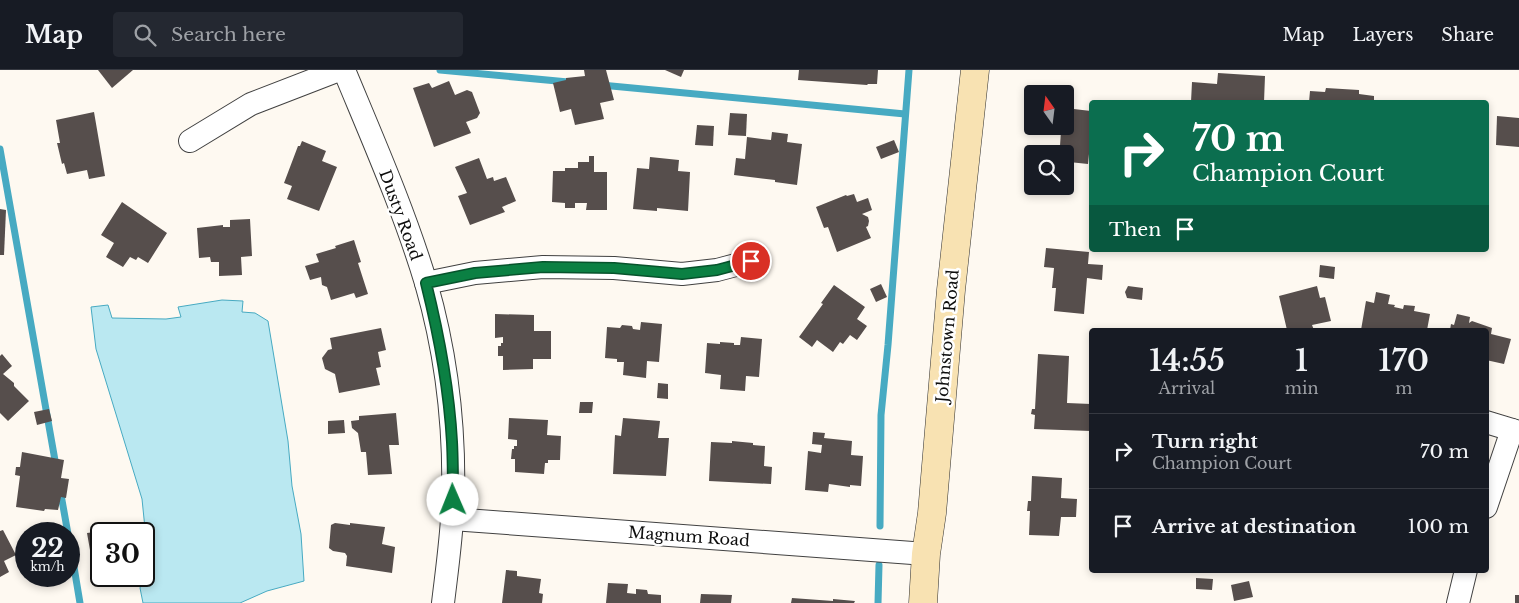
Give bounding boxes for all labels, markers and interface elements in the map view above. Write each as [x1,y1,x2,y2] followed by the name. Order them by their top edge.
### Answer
[113,12,463,57] search box
[25,20,83,49] text: Map
[131,21,159,49] icon: search
[171,23,286,46] text: Search here
[1283,24,1324,46] text: Map
[1352,24,1413,46] text: Layers
[1441,24,1494,46] text: Share
[1024,85,1074,135] north arrow
[1024,85,1074,195] map controls
[1192,117,1285,160] text: 70 m
[1109,120,1174,185] icon: right
[1024,145,1074,195] button: search
[1192,160,1384,187] text: Champion Court
[375,167,427,263] street label: Dusty Road
[1171,215,1199,243] icon: arrive
[1109,218,1161,241] text: Then
[730,240,772,282] pin
[737,247,765,275] icon: arrive
[931,268,963,405] street label: Johnstown Road
[1149,342,1225,379] text: 14:55
[1295,342,1308,379] text: 1
[1378,342,1429,379] text: 170
[1159,378,1215,398] text: Arrival
[1285,378,1318,398] text: min
[1395,378,1412,398] text: m
[1152,430,1258,453] text: Turn right
[1109,437,1137,465] icon: right
[1420,440,1469,463] text: 70 m
[1152,453,1292,473] text: Champion Court
[426,473,478,525] position arrow
[1109,512,1137,540] icon: arrive
[1152,515,1356,538] text: Arrive at destination
[1408,515,1469,538] text: 100 m
[90,522,155,587] speed limit sign: 30
[627,522,751,550] street label: Magnum Road
[31,533,64,564] text: 22
[30,559,65,574] text: km/h

